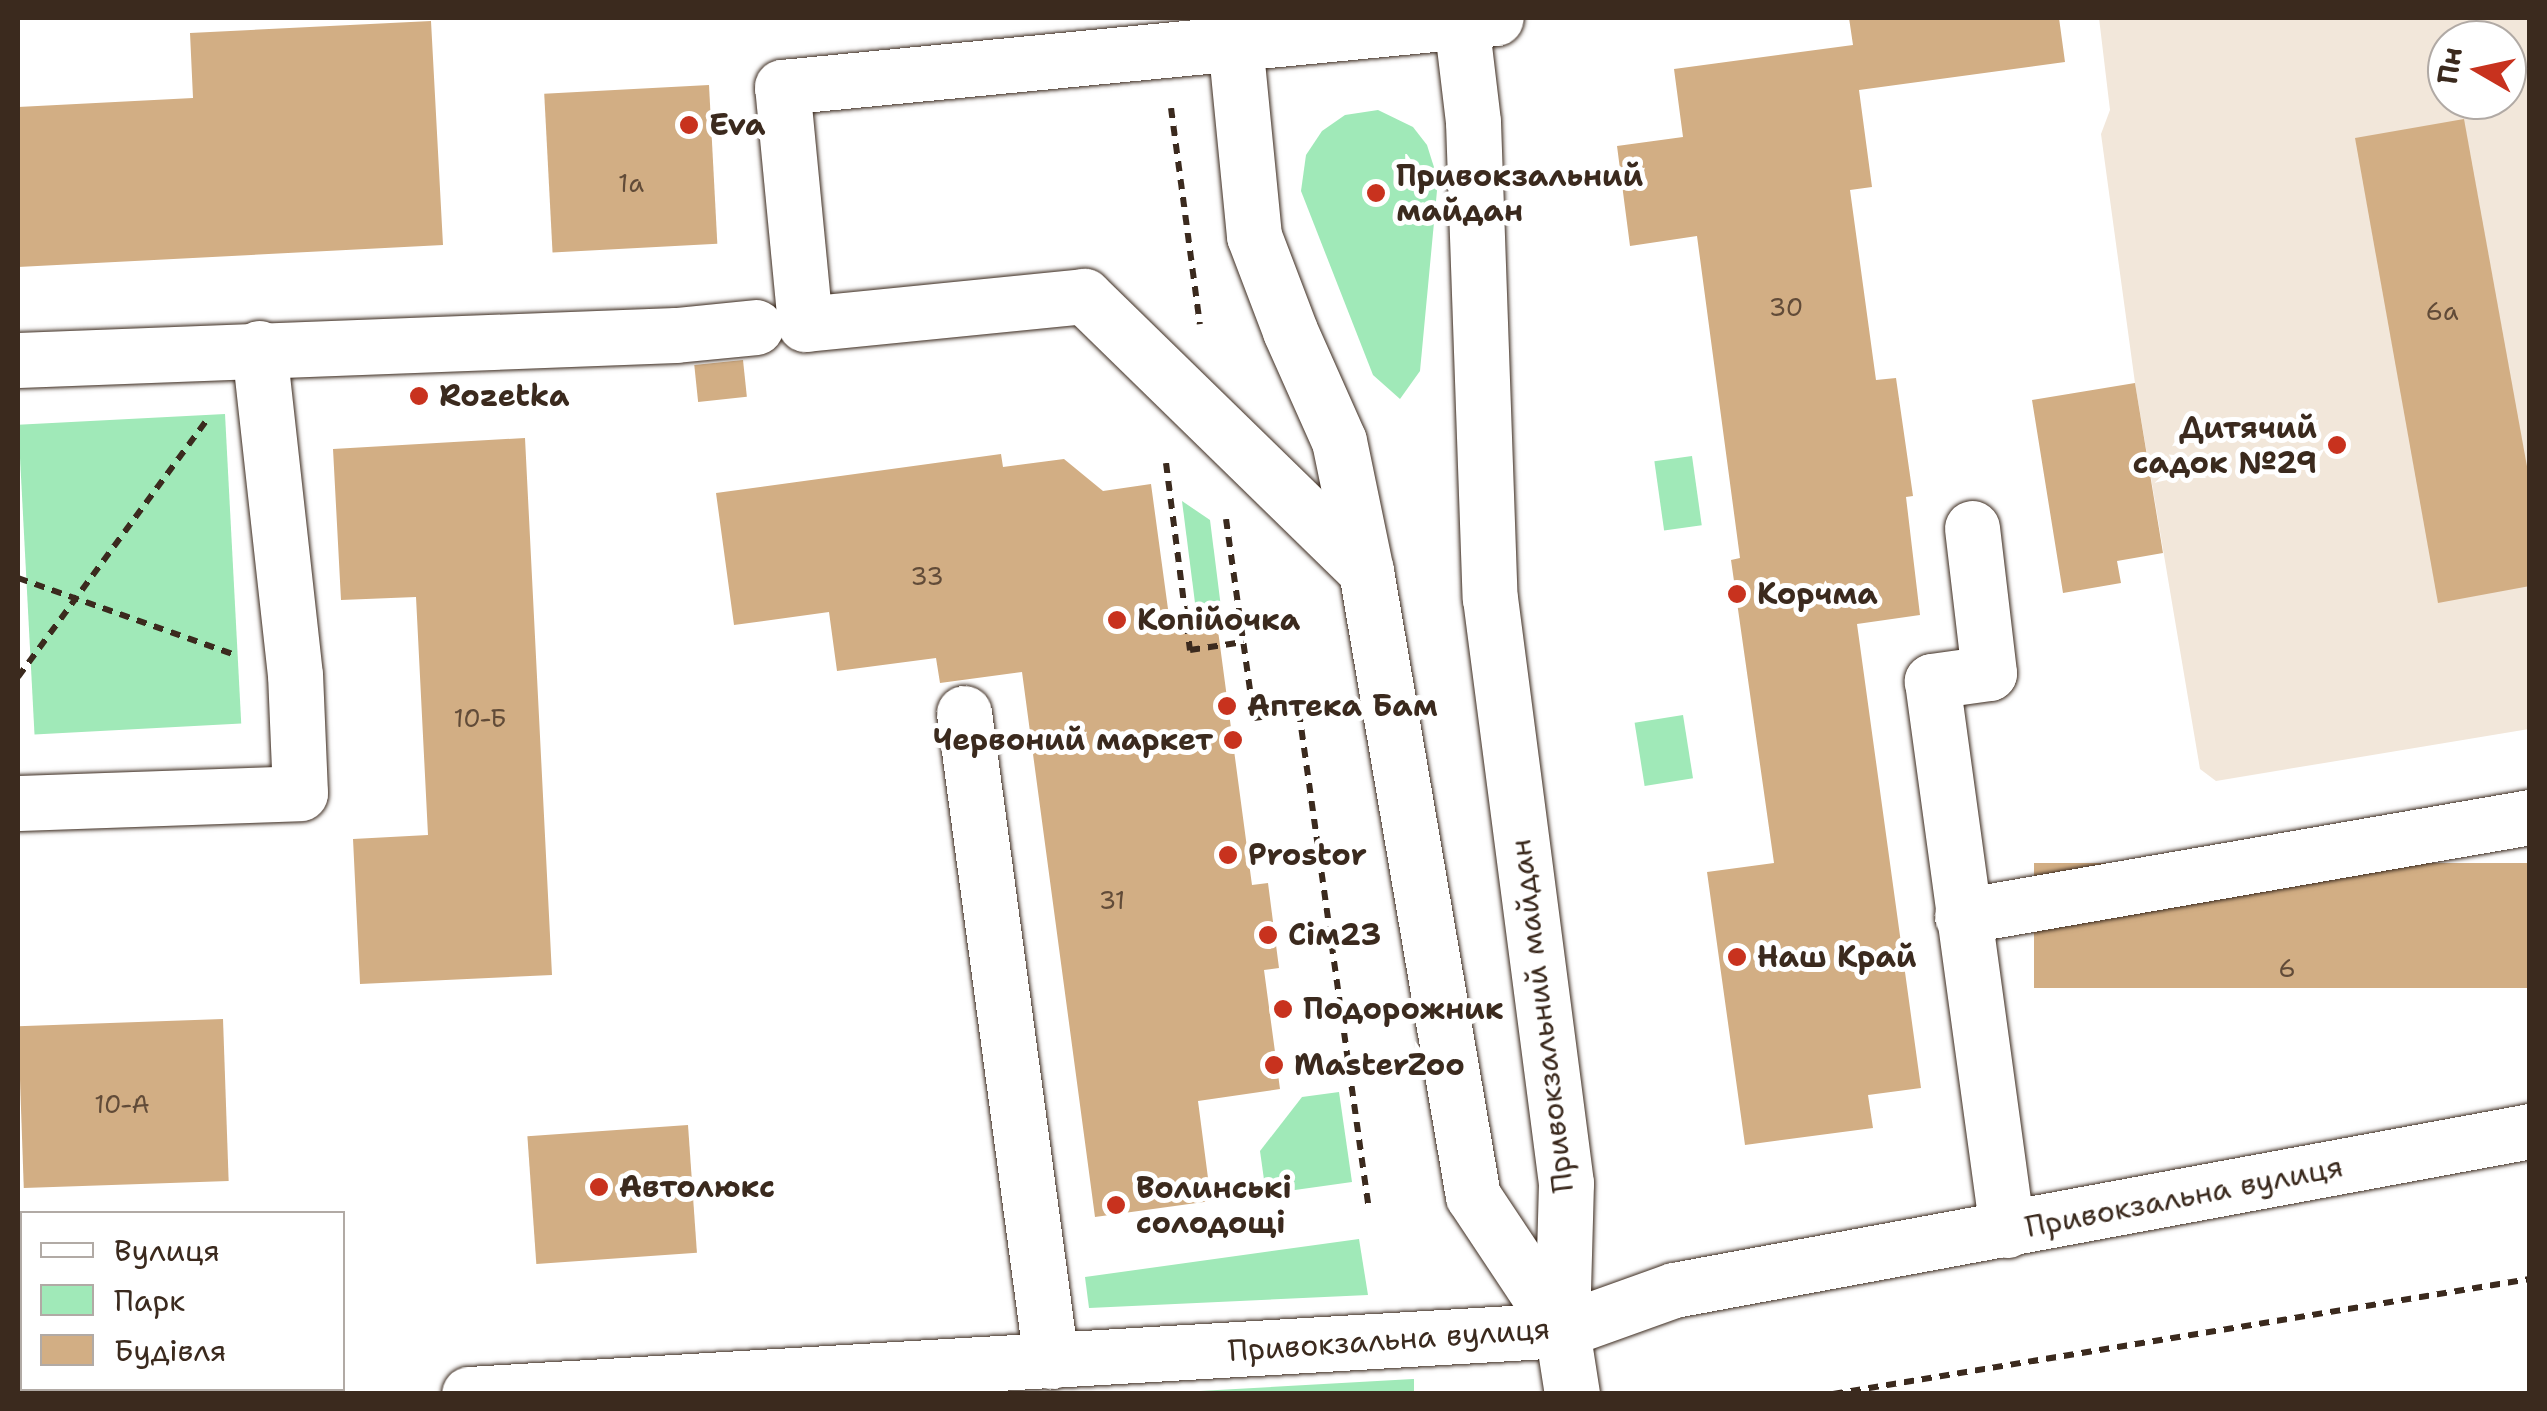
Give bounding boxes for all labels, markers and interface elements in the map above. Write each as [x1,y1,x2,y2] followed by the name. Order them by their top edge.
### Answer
[2427,20,2527,120] north arrow
[2428,44,2471,87] text: Пн
[709,107,765,143] place label: Eva
[678,114,700,136] marker: Eva
[1396,158,1643,228] place label: Привокзальний майдан
[618,168,644,198] house number: 1а
[1365,182,1387,204] marker: Привокзальний майдан
[1769,292,1803,322] house number: 30
[2425,296,2459,326] house number: 6а
[439,378,569,414] place label: Rozetka
[408,385,430,407] marker: Rozetka
[2133,410,2317,480] place label: Дитячий садок №29
[2326,434,2348,456] marker: Дитячий садок №29
[910,561,944,591] house number: 33
[1757,576,1878,612] place label: Корчма
[1726,583,1748,605] marker: Корчма
[1137,602,1300,638] place label: Копійочка
[1106,609,1128,631] marker: Копійочка
[1247,688,1438,724] place label: Аптека Бам
[1216,695,1238,717] marker: Аптека Бам
[453,703,507,733] house number: 10-Б
[933,722,1213,758] place label: Червоний маркет
[1222,729,1244,751] marker: Червоний маркет
[1248,837,1367,873] place label: Prostor
[1502,837,1582,1195] street label: Привокзальний майдан
[1217,844,1239,866] marker: Prostor
[1099,885,1125,915] house number: 31
[1288,917,1381,953] place label: Сім23
[1257,924,1279,946] marker: Сім23
[1757,939,1917,975] place label: Наш Край
[1726,946,1748,968] marker: Наш Край
[2278,953,2296,983] house number: 6
[1303,991,1504,1027] place label: Подорожник
[1272,998,1294,1020] marker: Подорожник
[1294,1047,1465,1083] place label: MasterZoo
[1263,1054,1285,1076] marker: MasterZoo
[94,1089,150,1119] house number: 10-А
[2022,1149,2346,1245] street label: Привокзальна вулиця
[619,1169,775,1205] place label: Автолюкс
[1136,1170,1292,1240] place label: Волинські солодощі
[588,1176,610,1198] marker: Автолюкс
[1105,1194,1127,1216] marker: Волинські солодощі
[20,1211,345,1391] legend
[114,1230,220,1271] text: Вулиця
[114,1280,185,1321] text: Парк
[1227,1311,1551,1369] street label: Привокзальна вулиця
[114,1330,227,1371] text: Будівля

